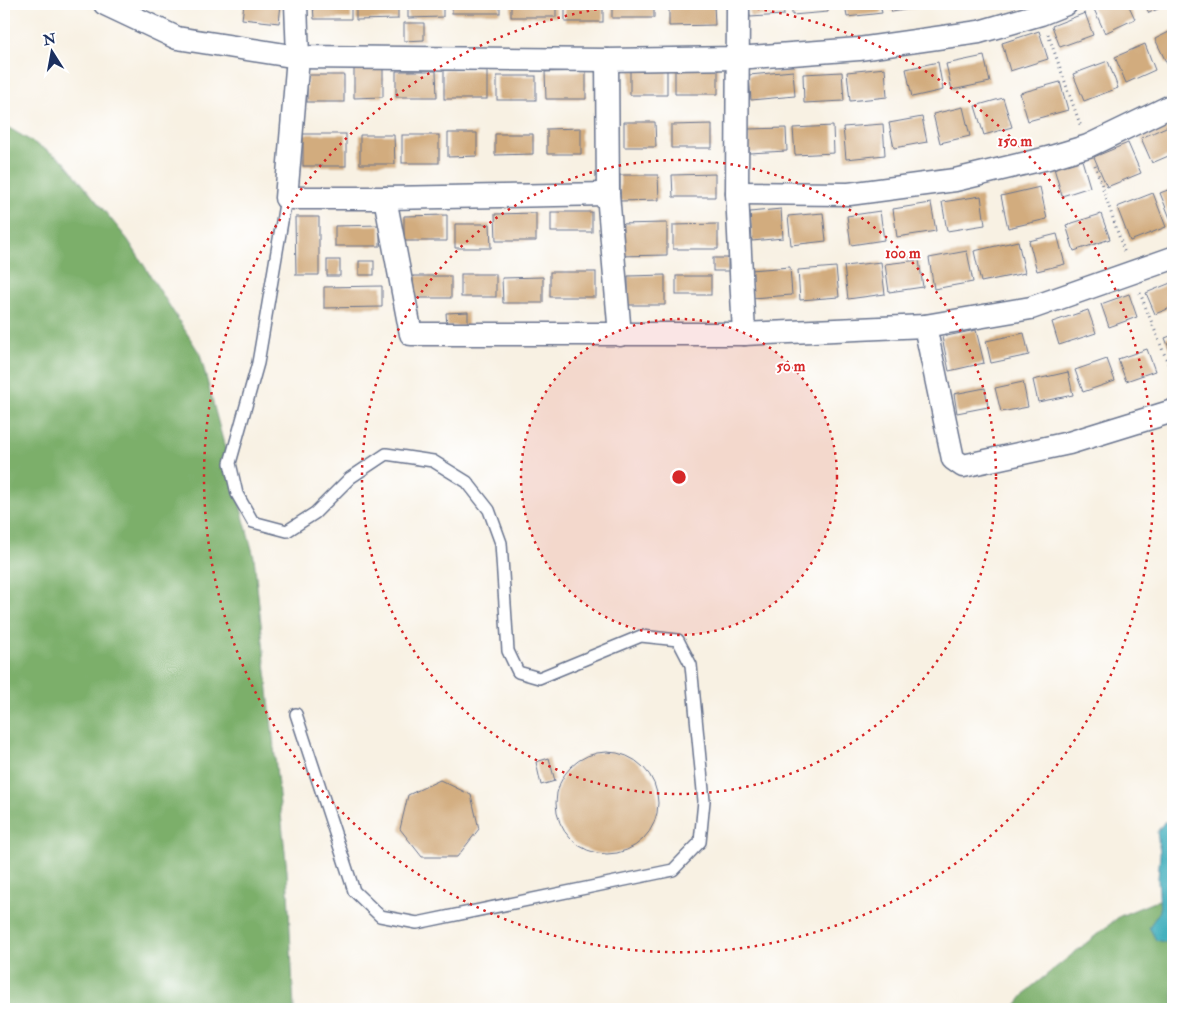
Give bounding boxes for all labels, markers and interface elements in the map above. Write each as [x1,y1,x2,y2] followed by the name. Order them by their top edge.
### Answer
[28,28,78,78] north arrow
[41,30,58,49] text: N
[998,132,1032,151] text: 150 m
[885,244,921,263] text: 100 m
[777,357,806,376] text: 50 m
[670,468,688,486] centre of rings

